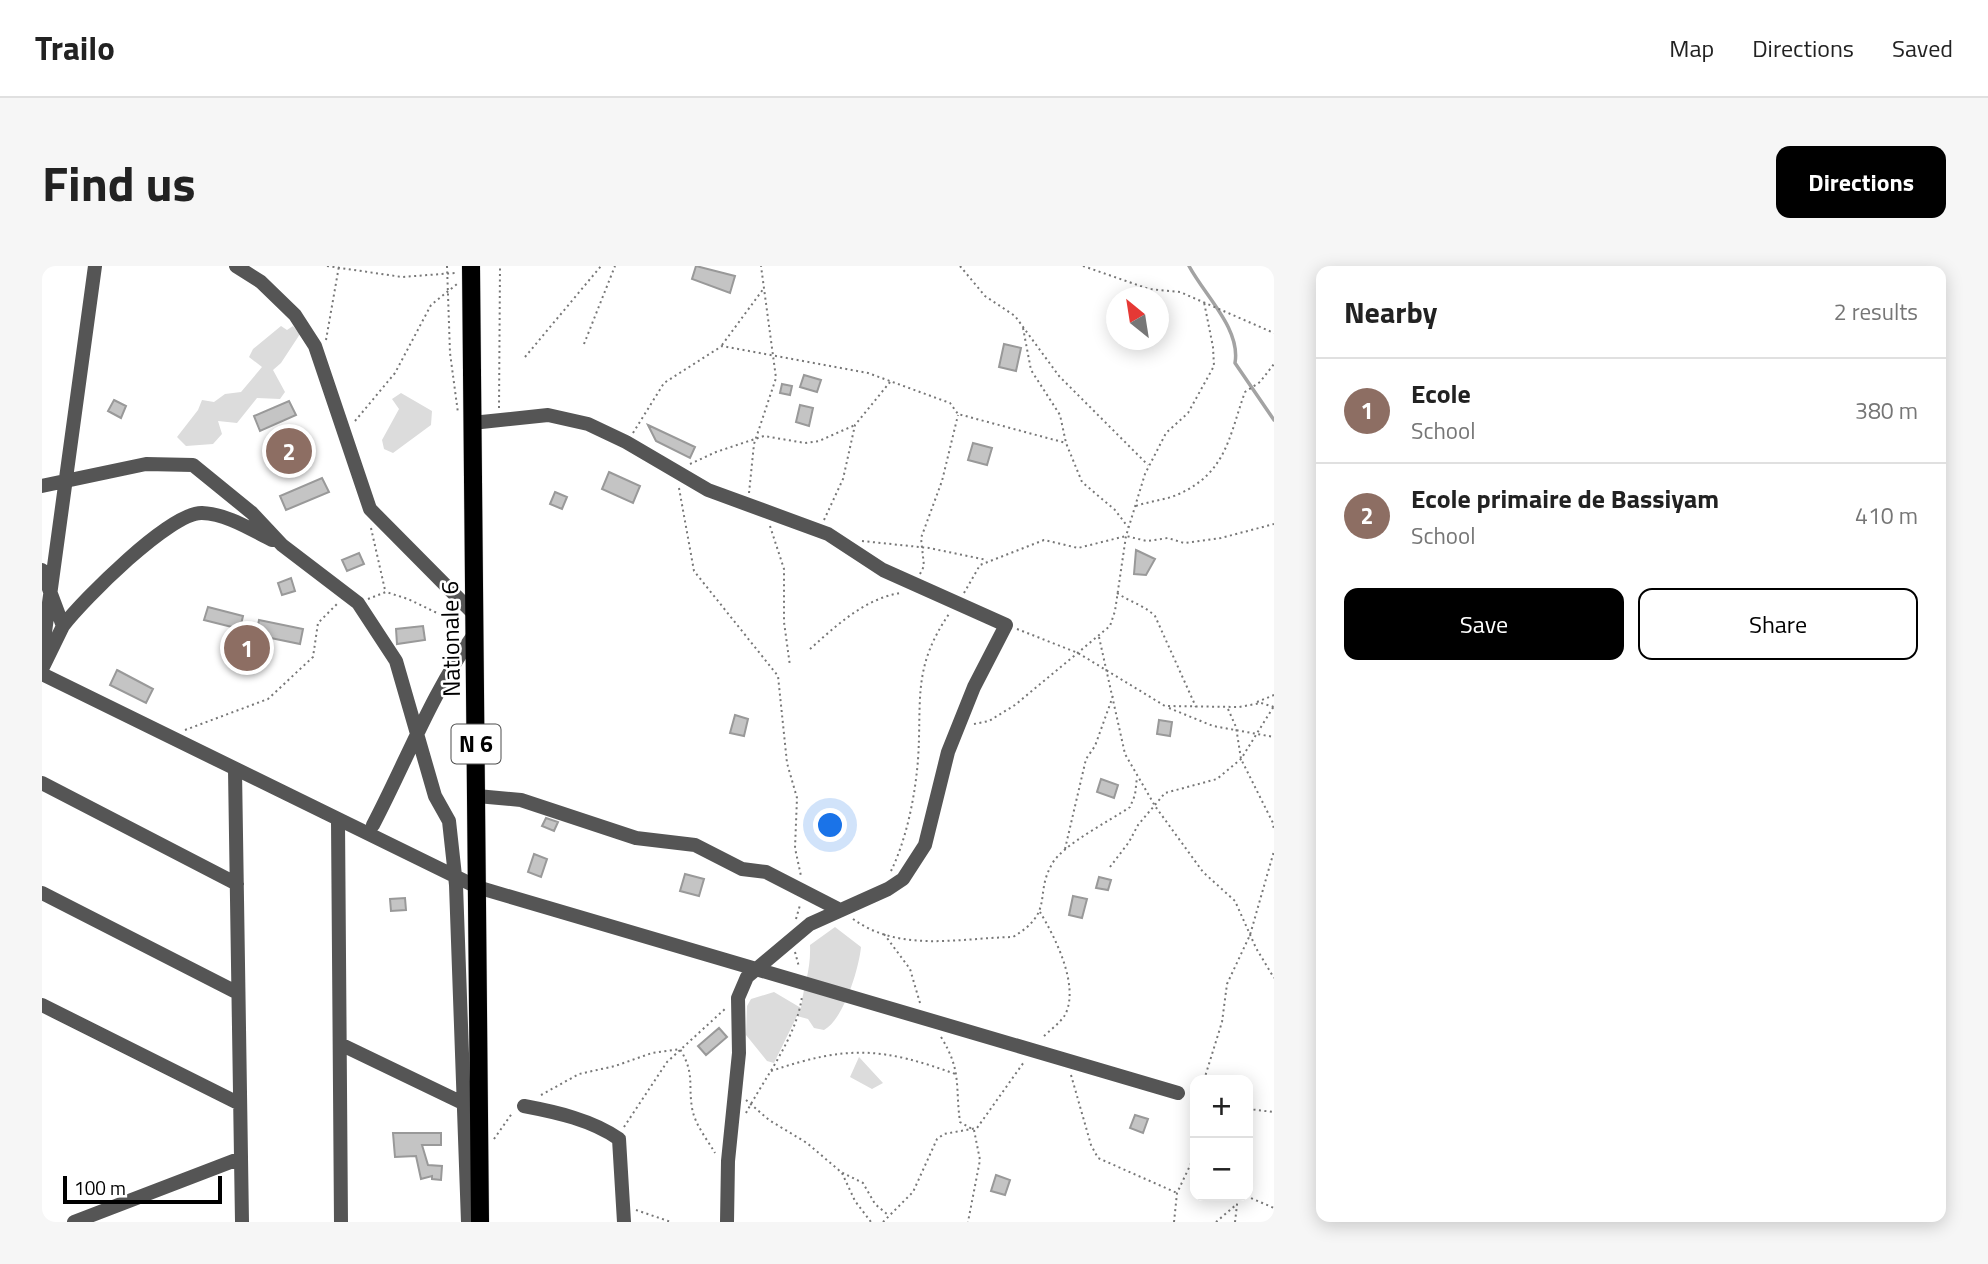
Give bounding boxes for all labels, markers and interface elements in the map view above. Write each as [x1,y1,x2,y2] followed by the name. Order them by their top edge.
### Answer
[35,23,115,73] text: Trailo
[1669,30,1714,66] text: Map
[1752,30,1854,66] text: Directions
[1892,30,1953,66] text: Saved
[42,145,196,220] text: Find us
[1776,146,1946,218] button: Directions
[1106,287,1169,350] north arrow
[1344,289,1437,335] text: Nearby
[1834,294,1918,329] text: 2 results
[1411,374,1471,413] text: Ecole
[1361,393,1373,428] text: 1
[1855,393,1918,428] text: 380 m
[1411,413,1475,448] text: School
[266,425,312,477] pin: 2
[1411,479,1719,518] text: Ecole primaire de Bassiyam
[1361,498,1373,533] text: 2
[1855,498,1918,533] text: 410 m
[1411,518,1475,553] text: School
[431,581,469,697] street label: Nationale 6
[1344,588,1624,660] button: Save
[1638,588,1918,660] button: Share
[224,622,270,674] pin: 1
[452,724,500,764] road number: N 6
[813,808,847,842] your location
[1190,1075,1253,1201] map controls
[1190,1075,1253,1138] button: +
[1190,1138,1253,1201] button: −
[63,1173,222,1205] scale bar
[74,1173,126,1202] text: 100 m

